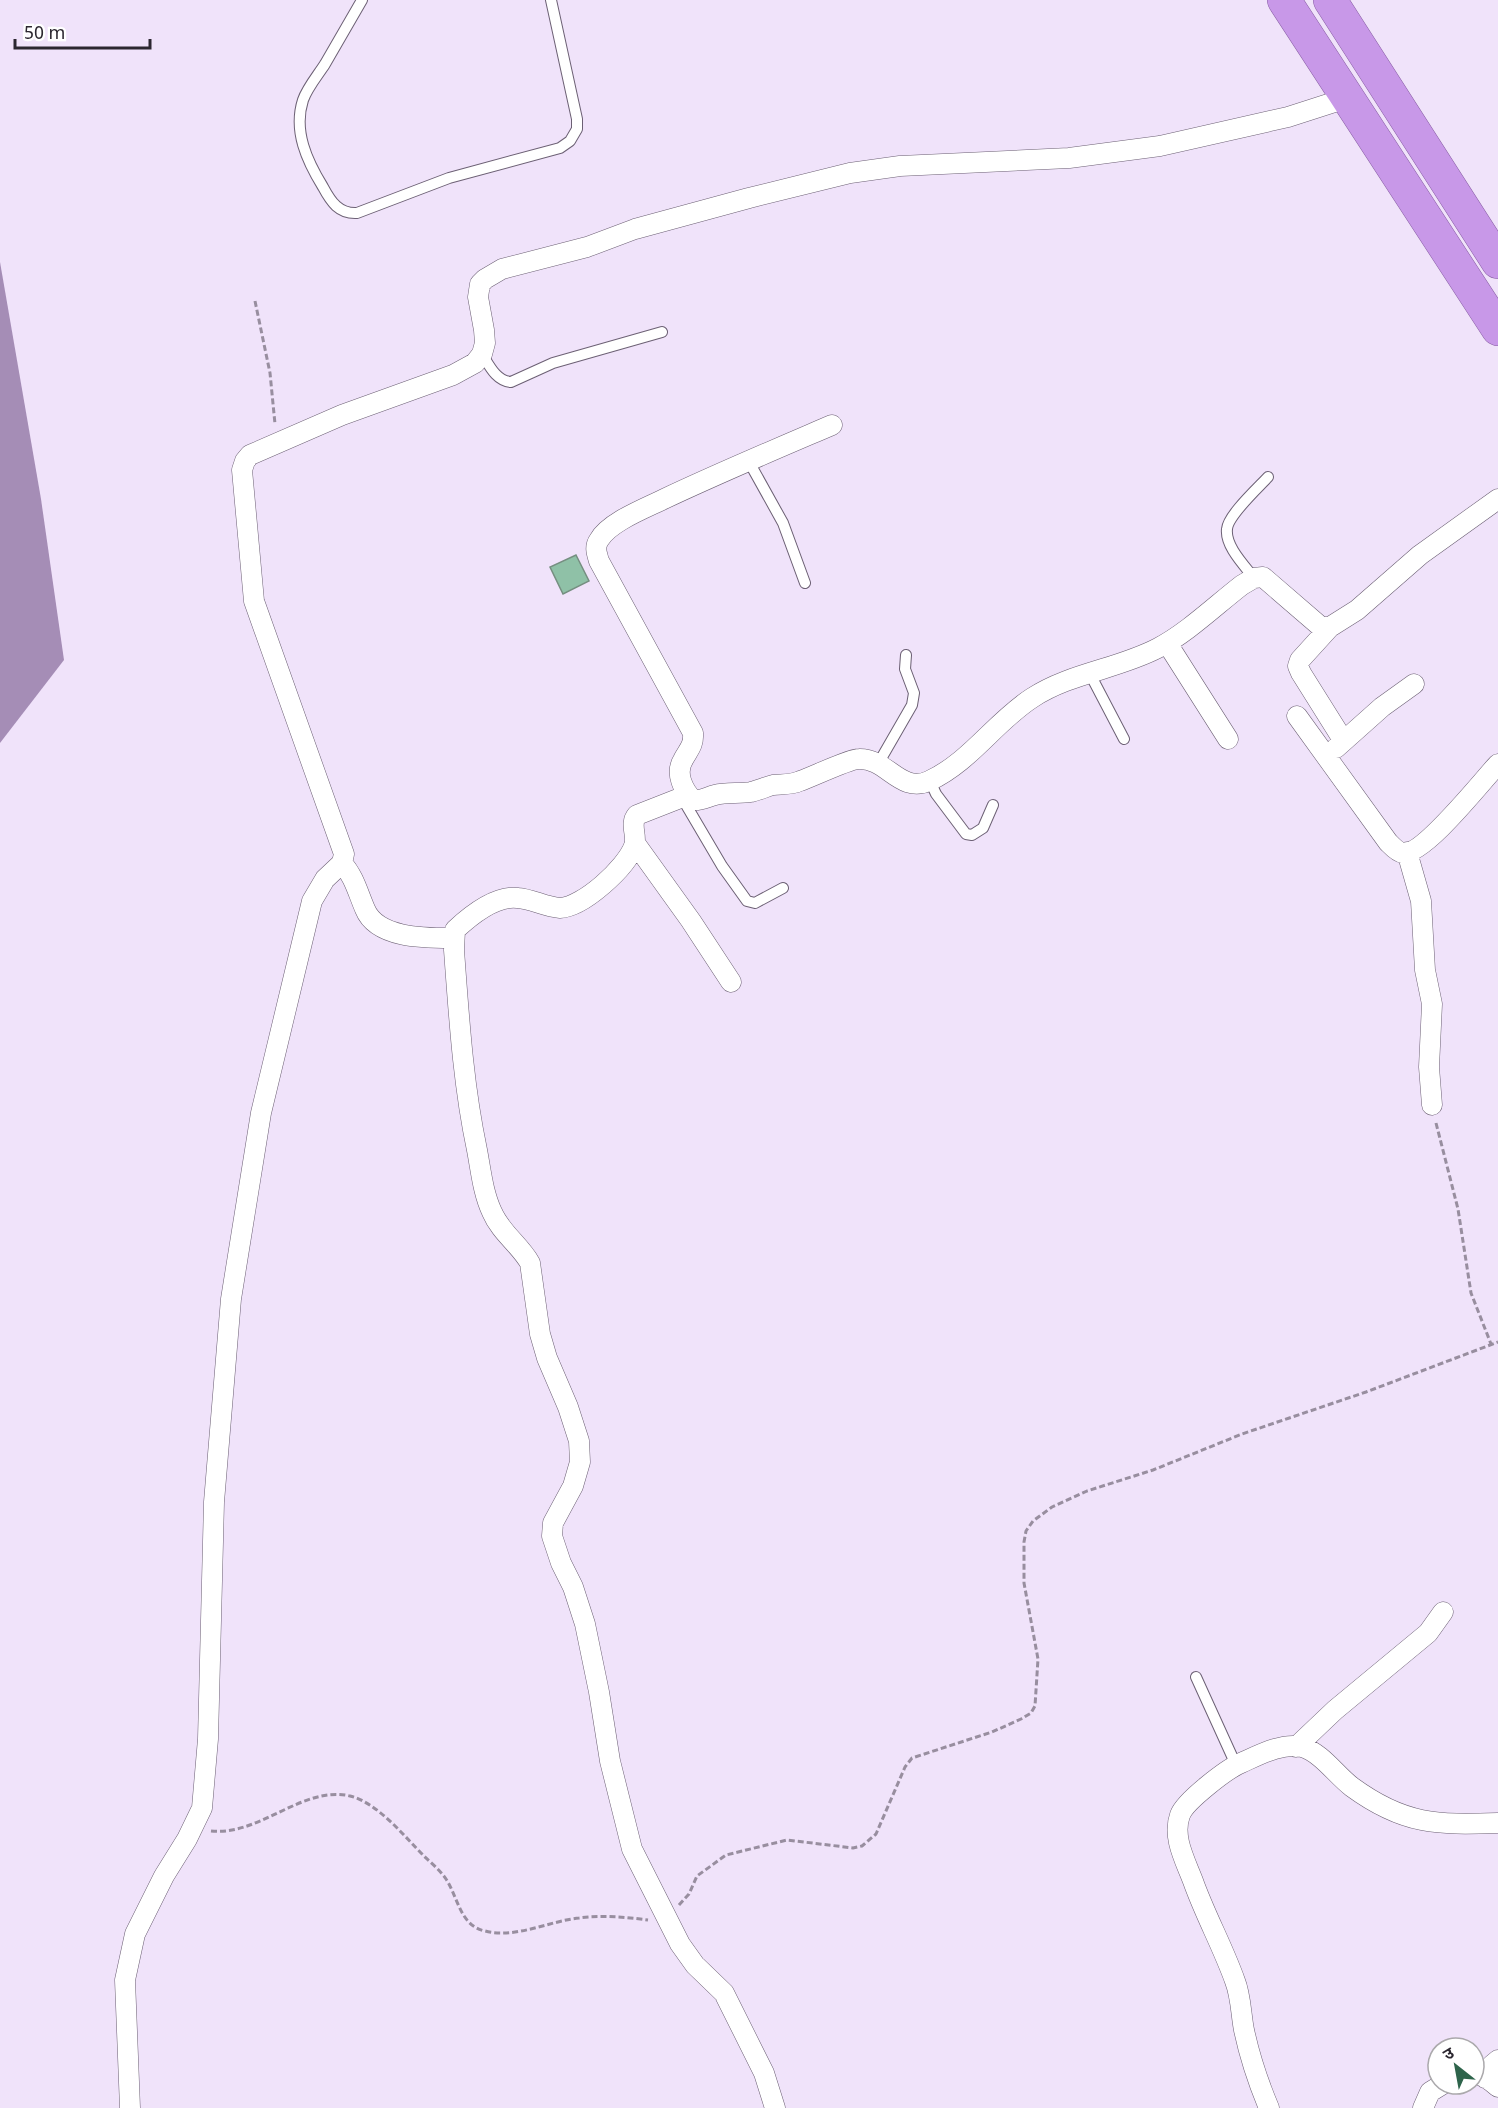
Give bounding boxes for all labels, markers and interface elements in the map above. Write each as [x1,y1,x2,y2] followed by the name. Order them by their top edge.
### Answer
[15,12,150,50] scale bar
[24,23,65,46] text: 50 m
[1426,2036,1486,2096] north arrow
[1440,2044,1460,2067] text: उ

